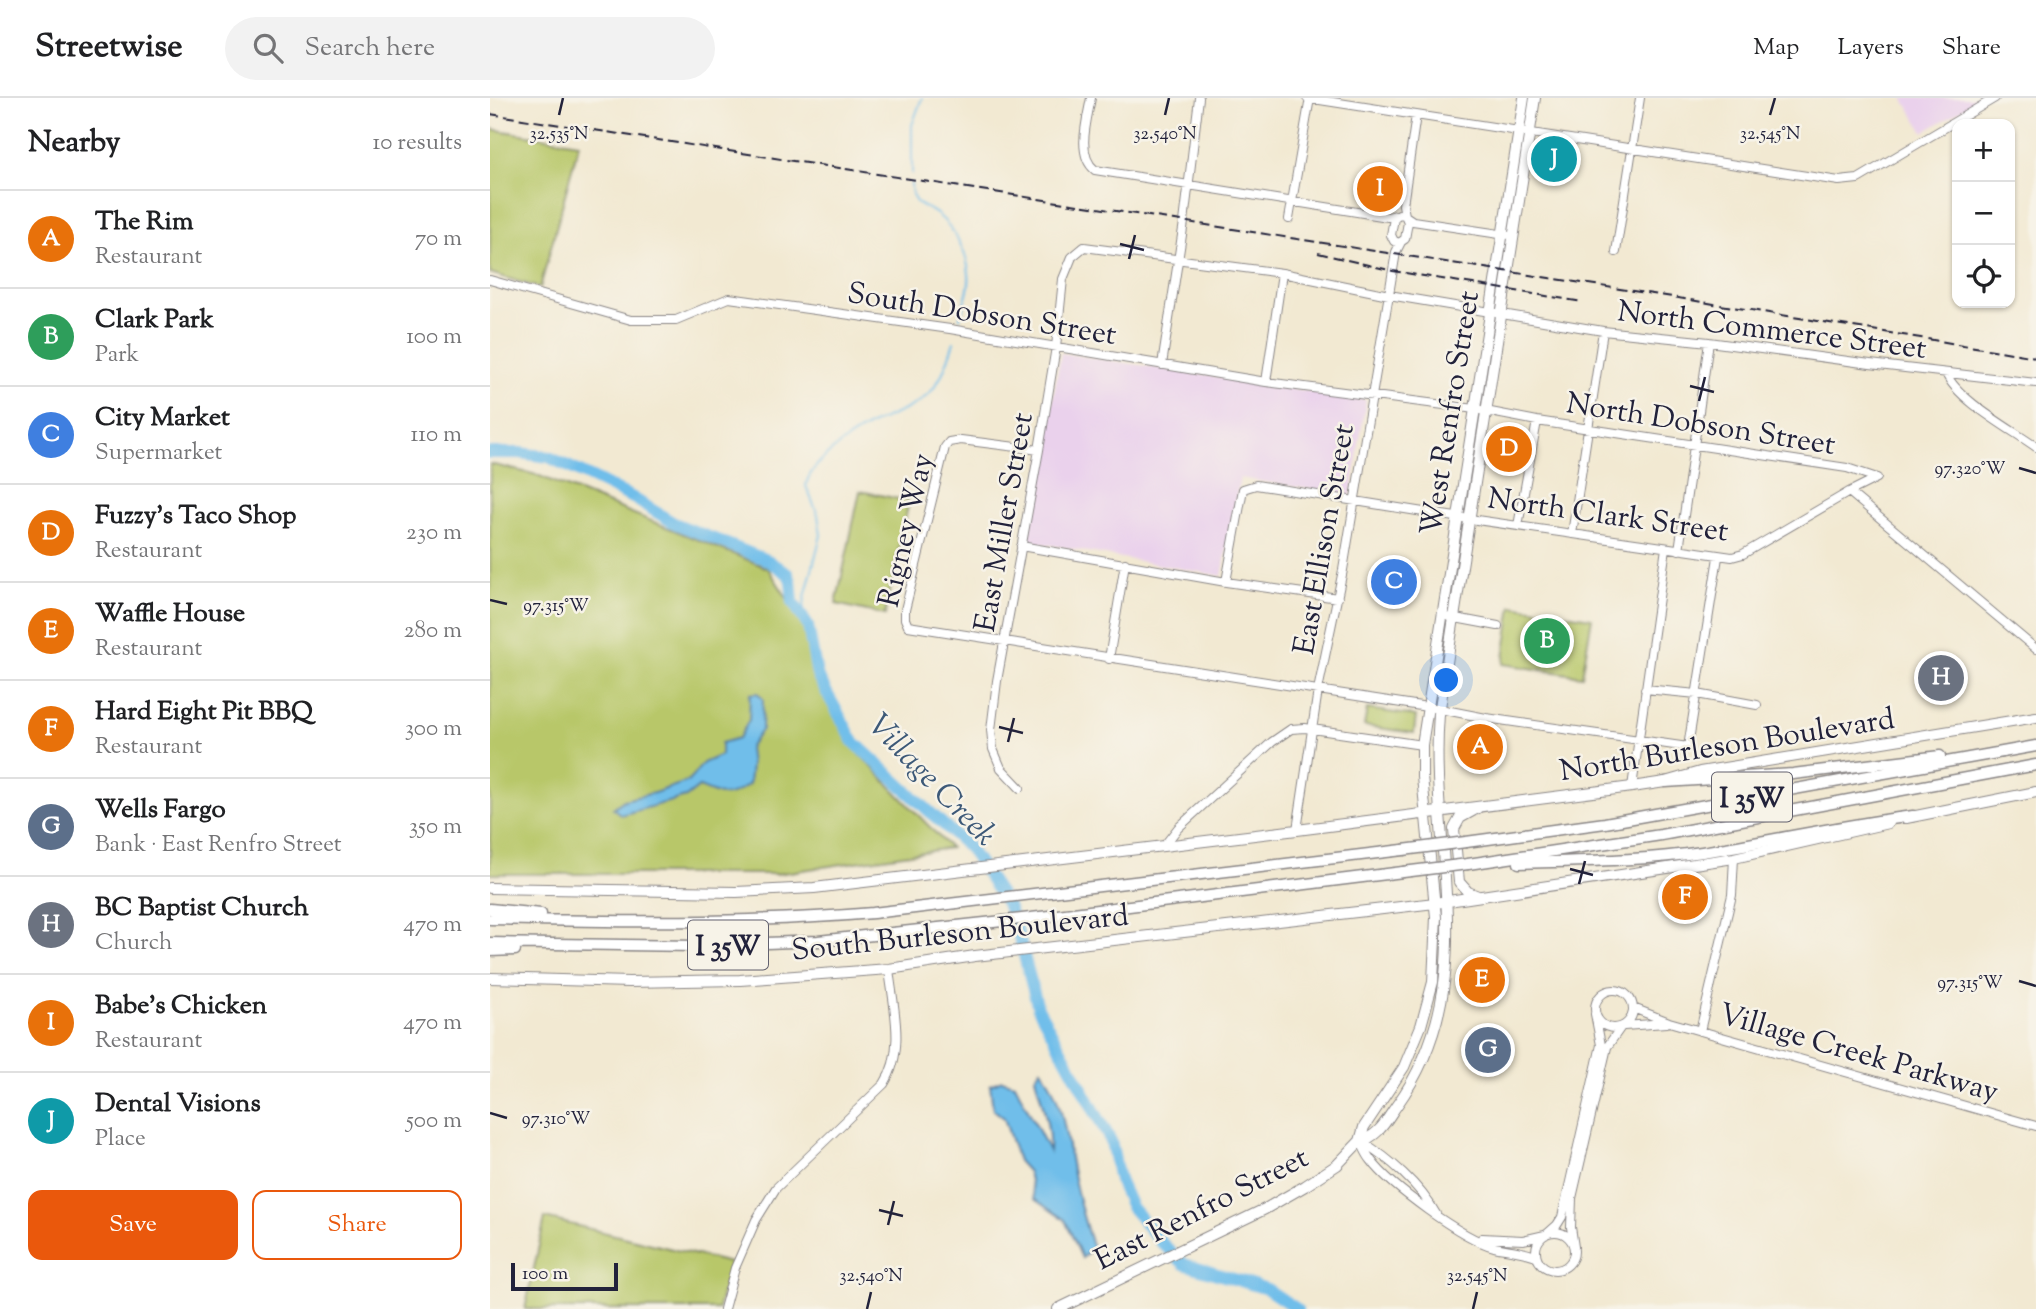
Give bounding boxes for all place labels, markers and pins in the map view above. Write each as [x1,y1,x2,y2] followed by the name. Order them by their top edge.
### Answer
[1531,133,1577,185] pin: J
[1357,163,1403,215] pin: I
[1486,423,1532,475] pin: D
[1371,556,1417,608] pin: C
[1524,615,1570,667] pin: B
[1918,652,1964,704] pin: H
[1457,721,1503,773] pin: A
[1662,871,1708,923] pin: F
[1459,954,1505,1006] pin: E
[1465,1024,1511,1076] pin: G

